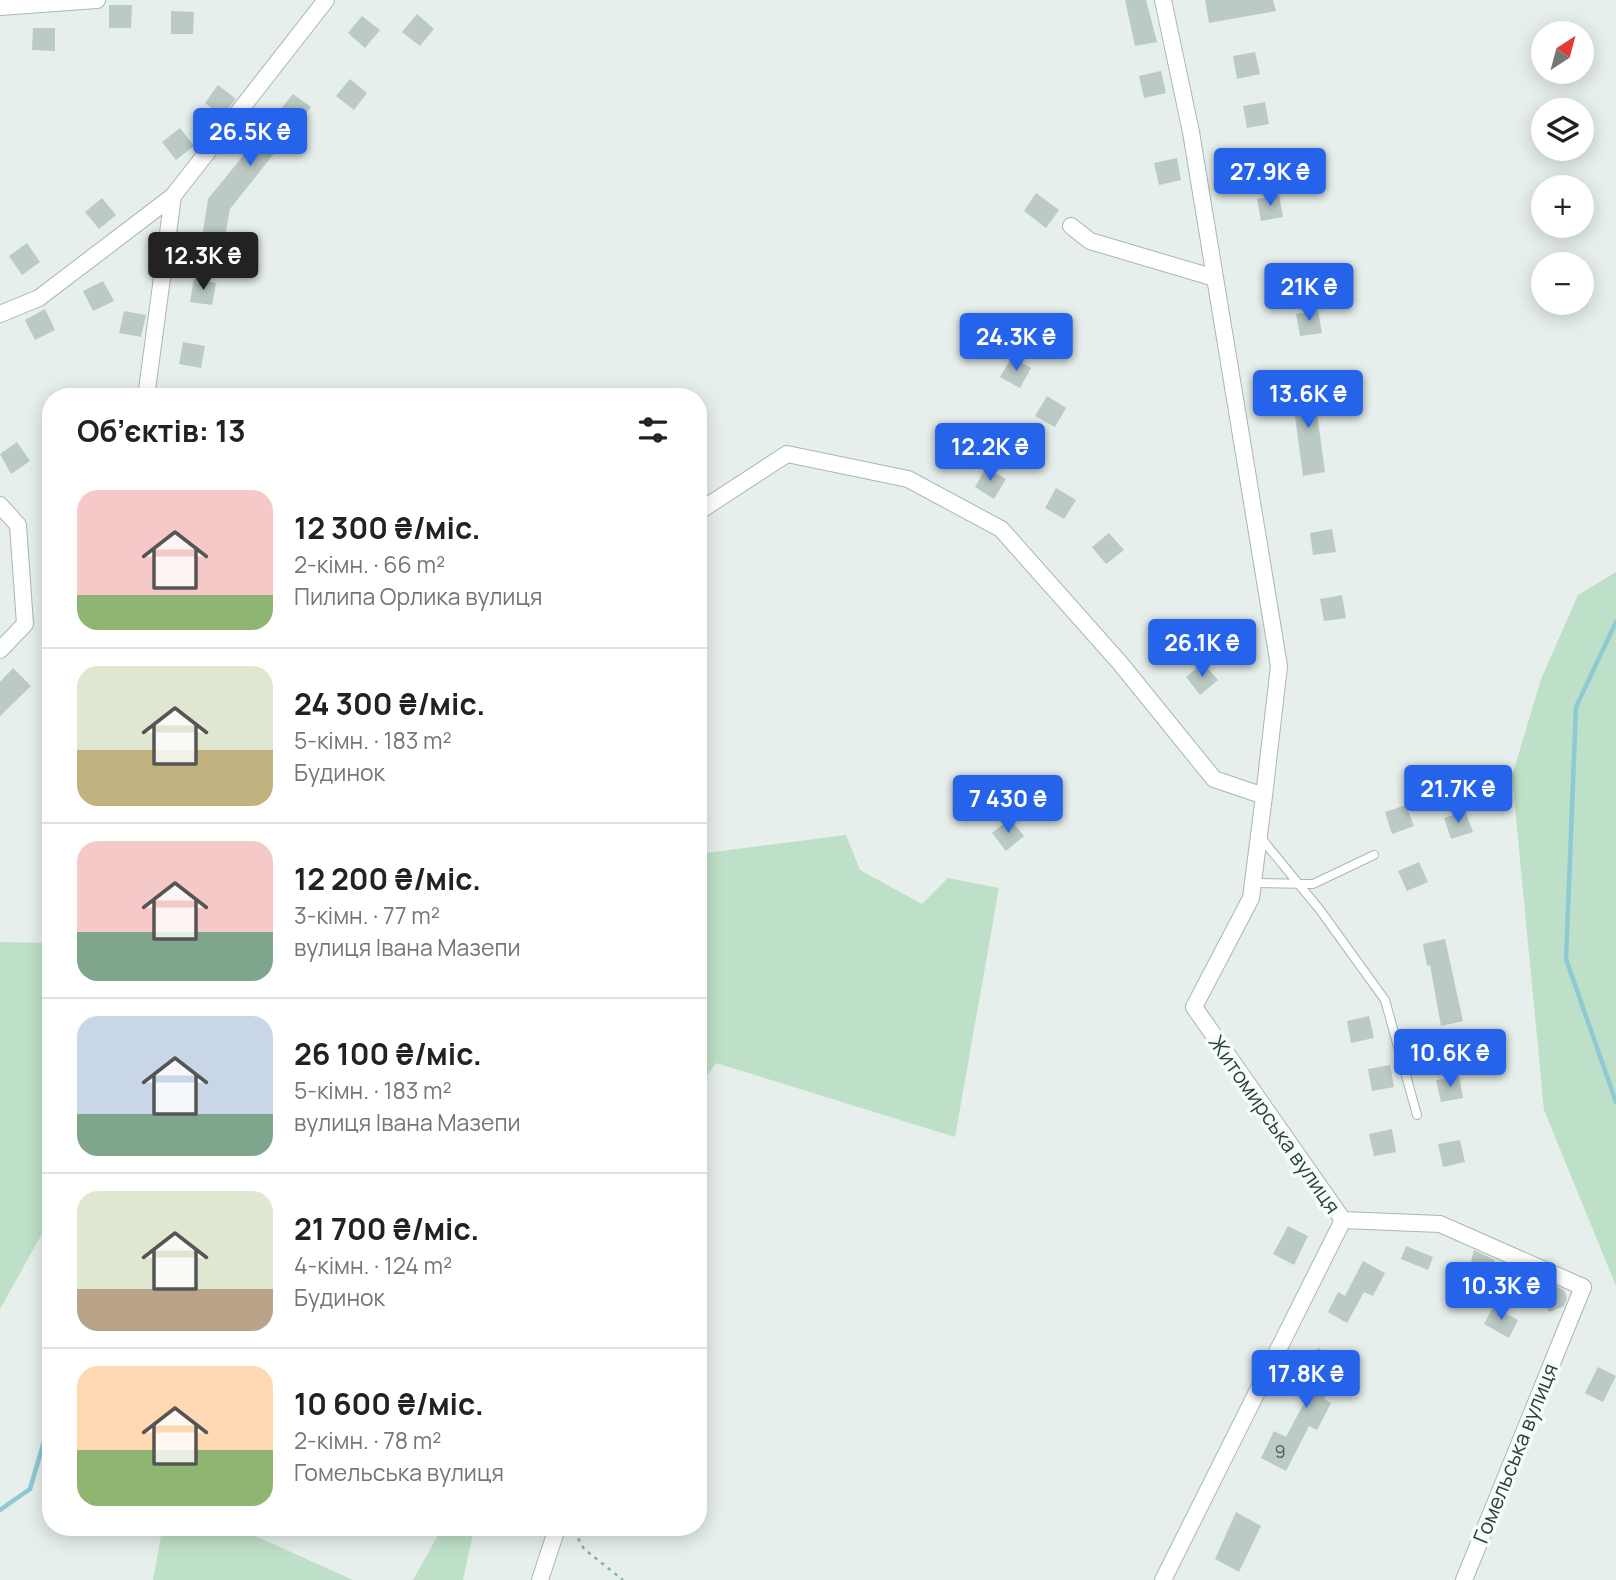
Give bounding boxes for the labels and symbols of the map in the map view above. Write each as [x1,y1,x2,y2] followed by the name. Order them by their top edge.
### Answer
[1531,21,1594,84] north arrow
[185,108,315,168] pin: 26.5K ₴
[1205,148,1335,208] pin: 27.9K ₴
[138,232,268,292] pin: 12.3K ₴
[1260,264,1358,323] pin: 21K ₴
[951,314,1081,373] pin: 24.3K ₴
[1243,370,1373,430] pin: 13.6K ₴
[925,424,1055,483] pin: 12.2K ₴
[1137,620,1267,679] pin: 26.1K ₴
[1393,766,1523,825] pin: 21.7K ₴
[943,776,1073,835] pin: 7 430 ₴
[1203,1029,1347,1219] street label: Житомирська вулиця
[1385,1030,1515,1089] pin: 10.6K ₴
[1436,1262,1566,1322] pin: 10.3K ₴
[1241,1350,1371,1410] pin: 17.8K ₴
[1466,1359,1564,1547] street label: Гомельська вулиця
[1274,1439,1286,1463] house number: 9

